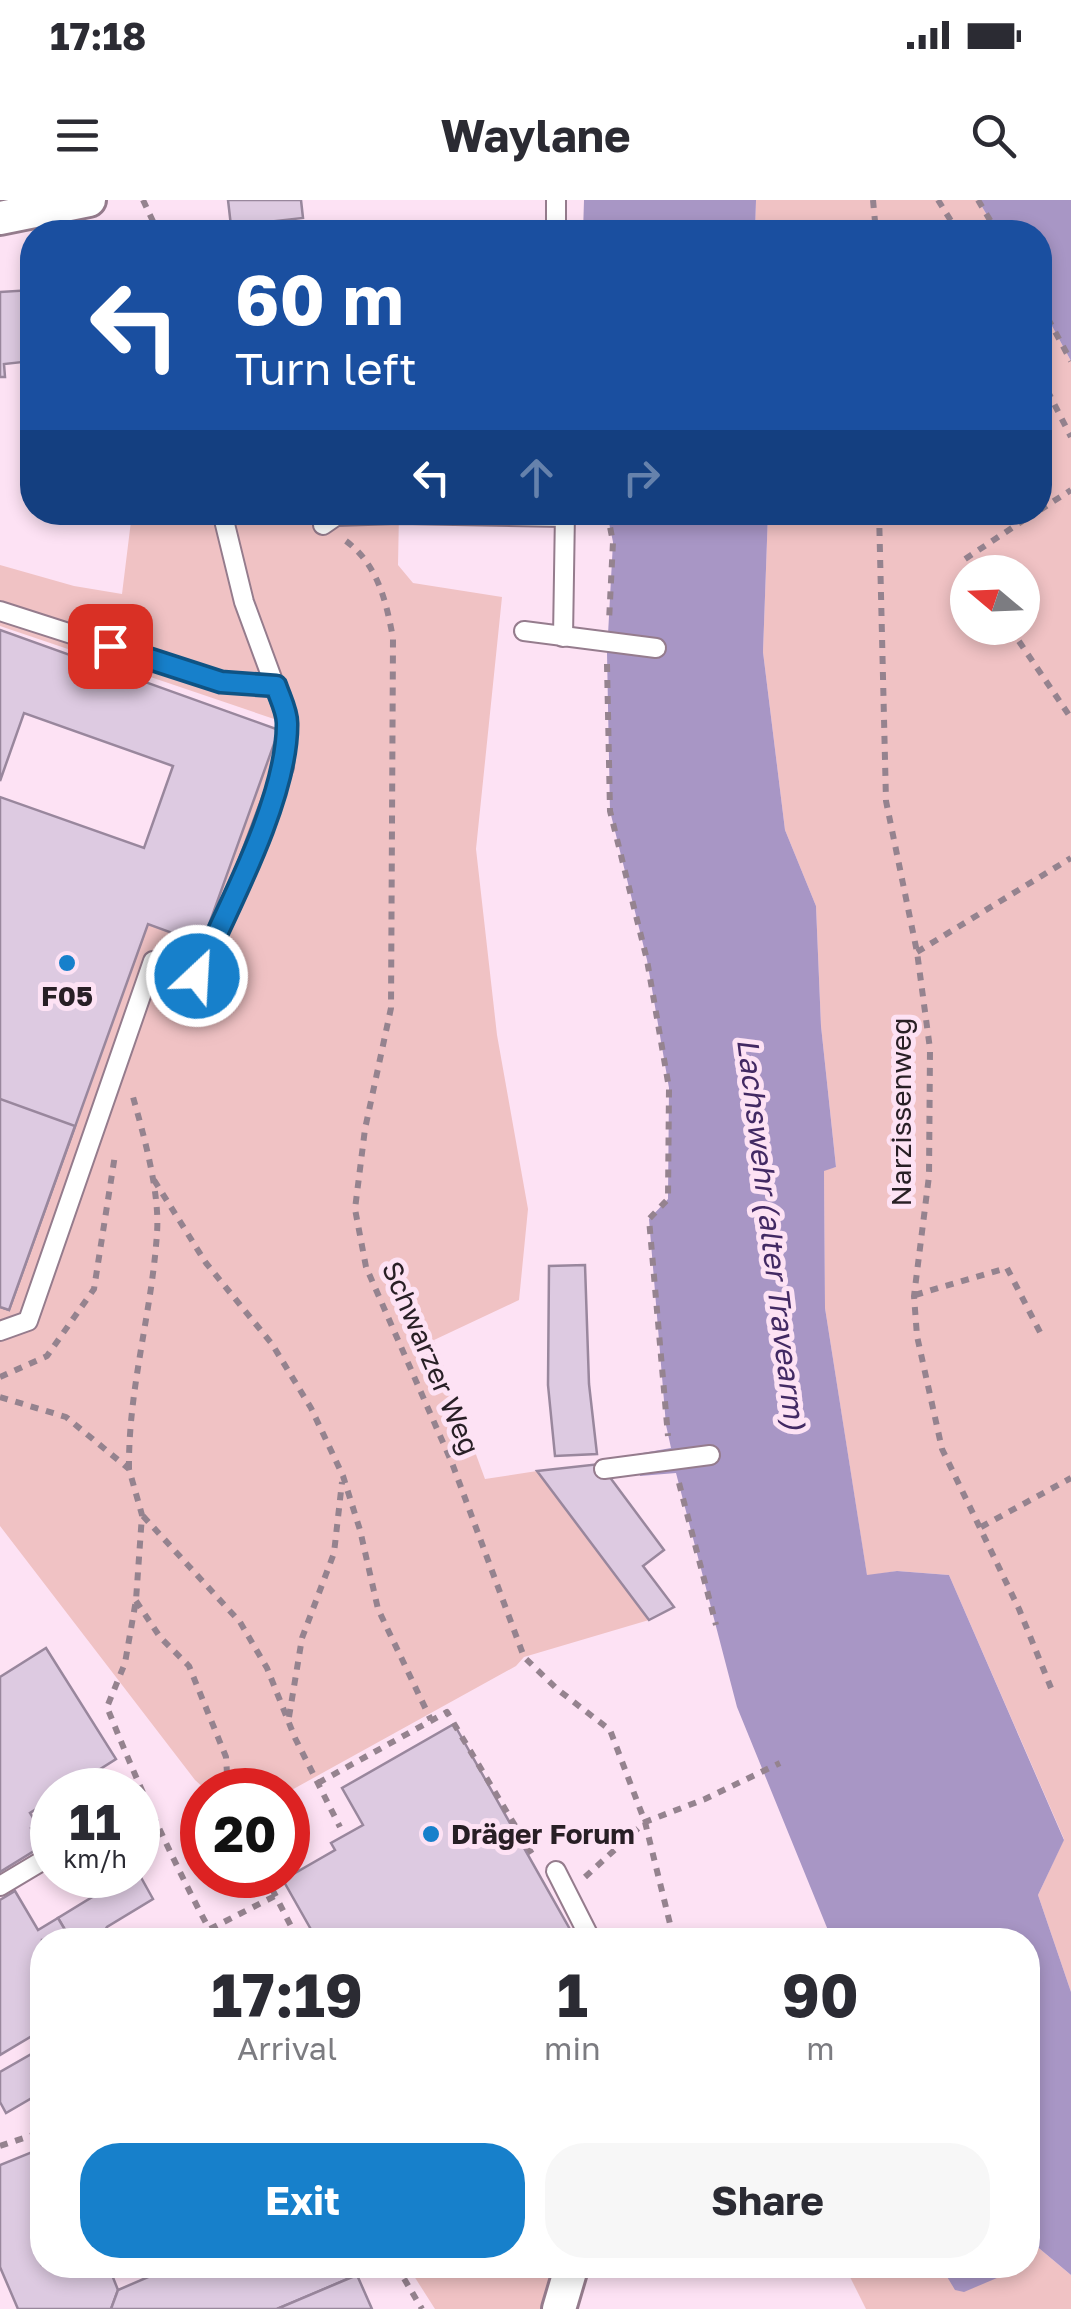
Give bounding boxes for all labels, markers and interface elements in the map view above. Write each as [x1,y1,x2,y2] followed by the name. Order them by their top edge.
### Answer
[50,13,146,58] text: 17:18
[50,108,105,163] icon: menu
[440,108,631,162] text: Waylane
[966,108,1021,163] icon: search
[235,256,404,340] text: 60 m
[70,260,200,390] icon: left
[235,341,417,395] text: Turn left
[404,450,459,505] icon: left
[509,450,564,505] icon: ahead
[614,450,669,505] icon: right
[950,555,1040,645] north arrow
[950,555,1040,645] map controls
[68,604,153,689] pin
[83,619,138,674] icon: arrive
[145,924,249,1028] position arrow
[56,952,78,974] marker: F05
[41,979,93,1012] place label: F05
[884,1018,917,1206] street label: Narzissenweg
[730,1036,814,1432] water label: Lachswehr (alter Travearm)
[376,1256,487,1459] street label: Schwarzer Weg
[180,1768,310,1898] speed limit sign: 20
[69,1791,121,1851] text: 11
[451,1817,635,1850] place label: Dräger Forum
[420,1823,442,1845] marker: Dräger Forum
[63,1843,127,1874] text: km/h
[211,1958,363,2030] text: 17:19
[557,1958,588,2030] text: 1
[782,1958,859,2030] text: 90
[237,2029,337,2067] text: Arrival
[544,2029,601,2067] text: min
[806,2029,834,2067] text: m
[80,2143,525,2258] button: Exit
[545,2143,990,2258] button: Share

